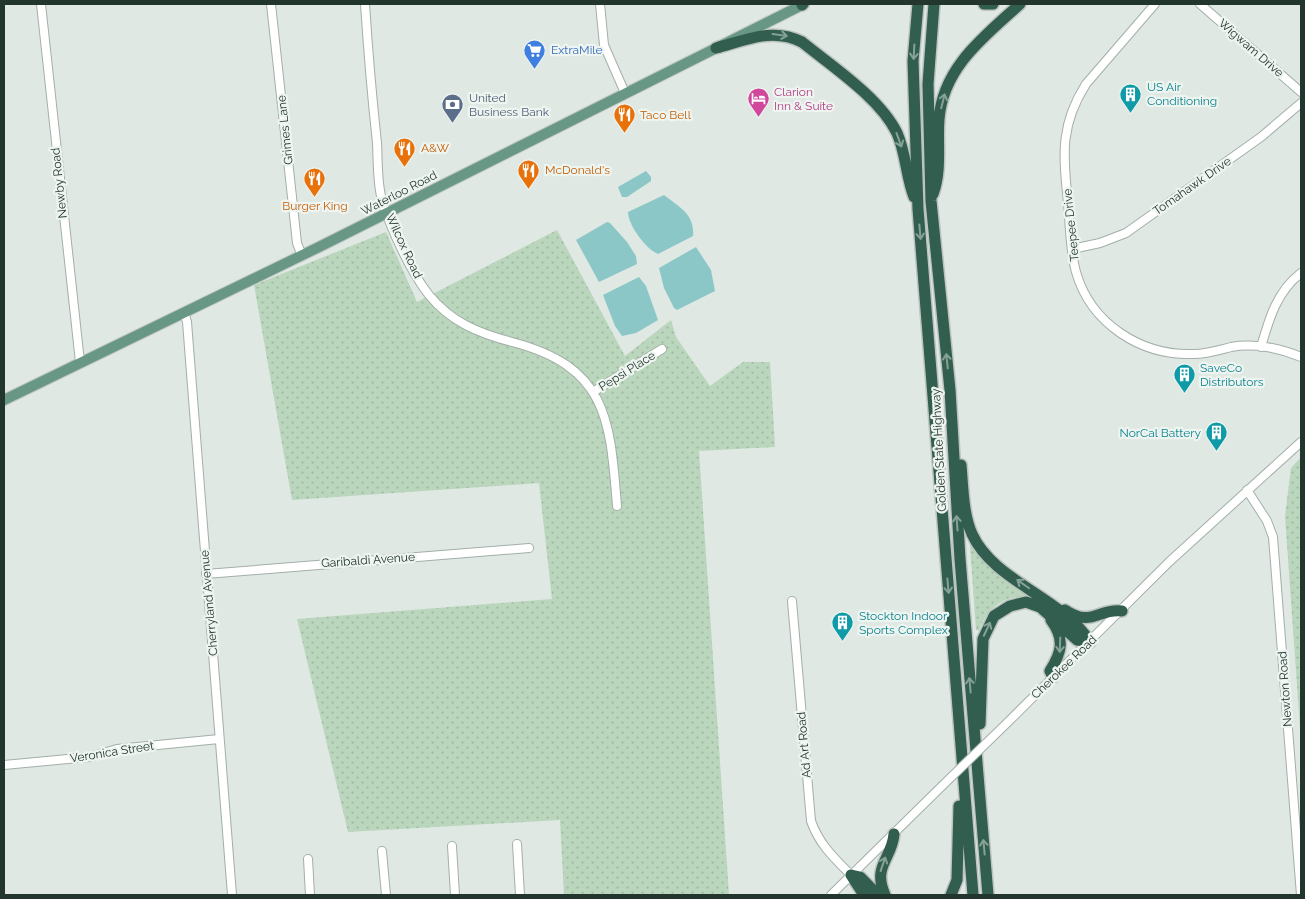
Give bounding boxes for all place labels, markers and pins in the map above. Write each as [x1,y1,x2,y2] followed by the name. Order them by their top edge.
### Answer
[523,38,547,69] supermarket icon: ExtraMile
[551,43,603,57] place label: ExtraMile
[1147,80,1217,108] place label: US Air Conditioning
[1119,82,1143,113] building icon: US Air Conditioning
[774,85,833,113] place label: Clarion Inn & Suite
[746,87,770,118] hotel icon: Clarion Inn & Suite
[469,91,550,119] place label: United Business Bank
[441,93,465,124] bank icon: United Business Bank
[612,103,636,134] restaurant icon: Taco Bell
[640,108,692,122] place label: Taco Bell
[393,136,417,167] restaurant icon: A&W
[421,141,449,155] place label: A&W
[517,158,541,189] restaurant icon: McDonald's
[545,163,610,177] place label: McDonald's
[303,167,327,198] restaurant icon: Burger King
[282,199,348,213] place label: Burger King
[1200,361,1264,389] place label: SaveCo Distributors
[1172,363,1196,394] building icon: SaveCo Distributors
[1205,421,1229,452] building icon: NorCal Battery
[1120,426,1201,440] place label: NorCal Battery
[859,609,948,637] place label: Stockton Indoor Sports Complex
[831,611,855,642] building icon: Stockton Indoor Sports Complex

